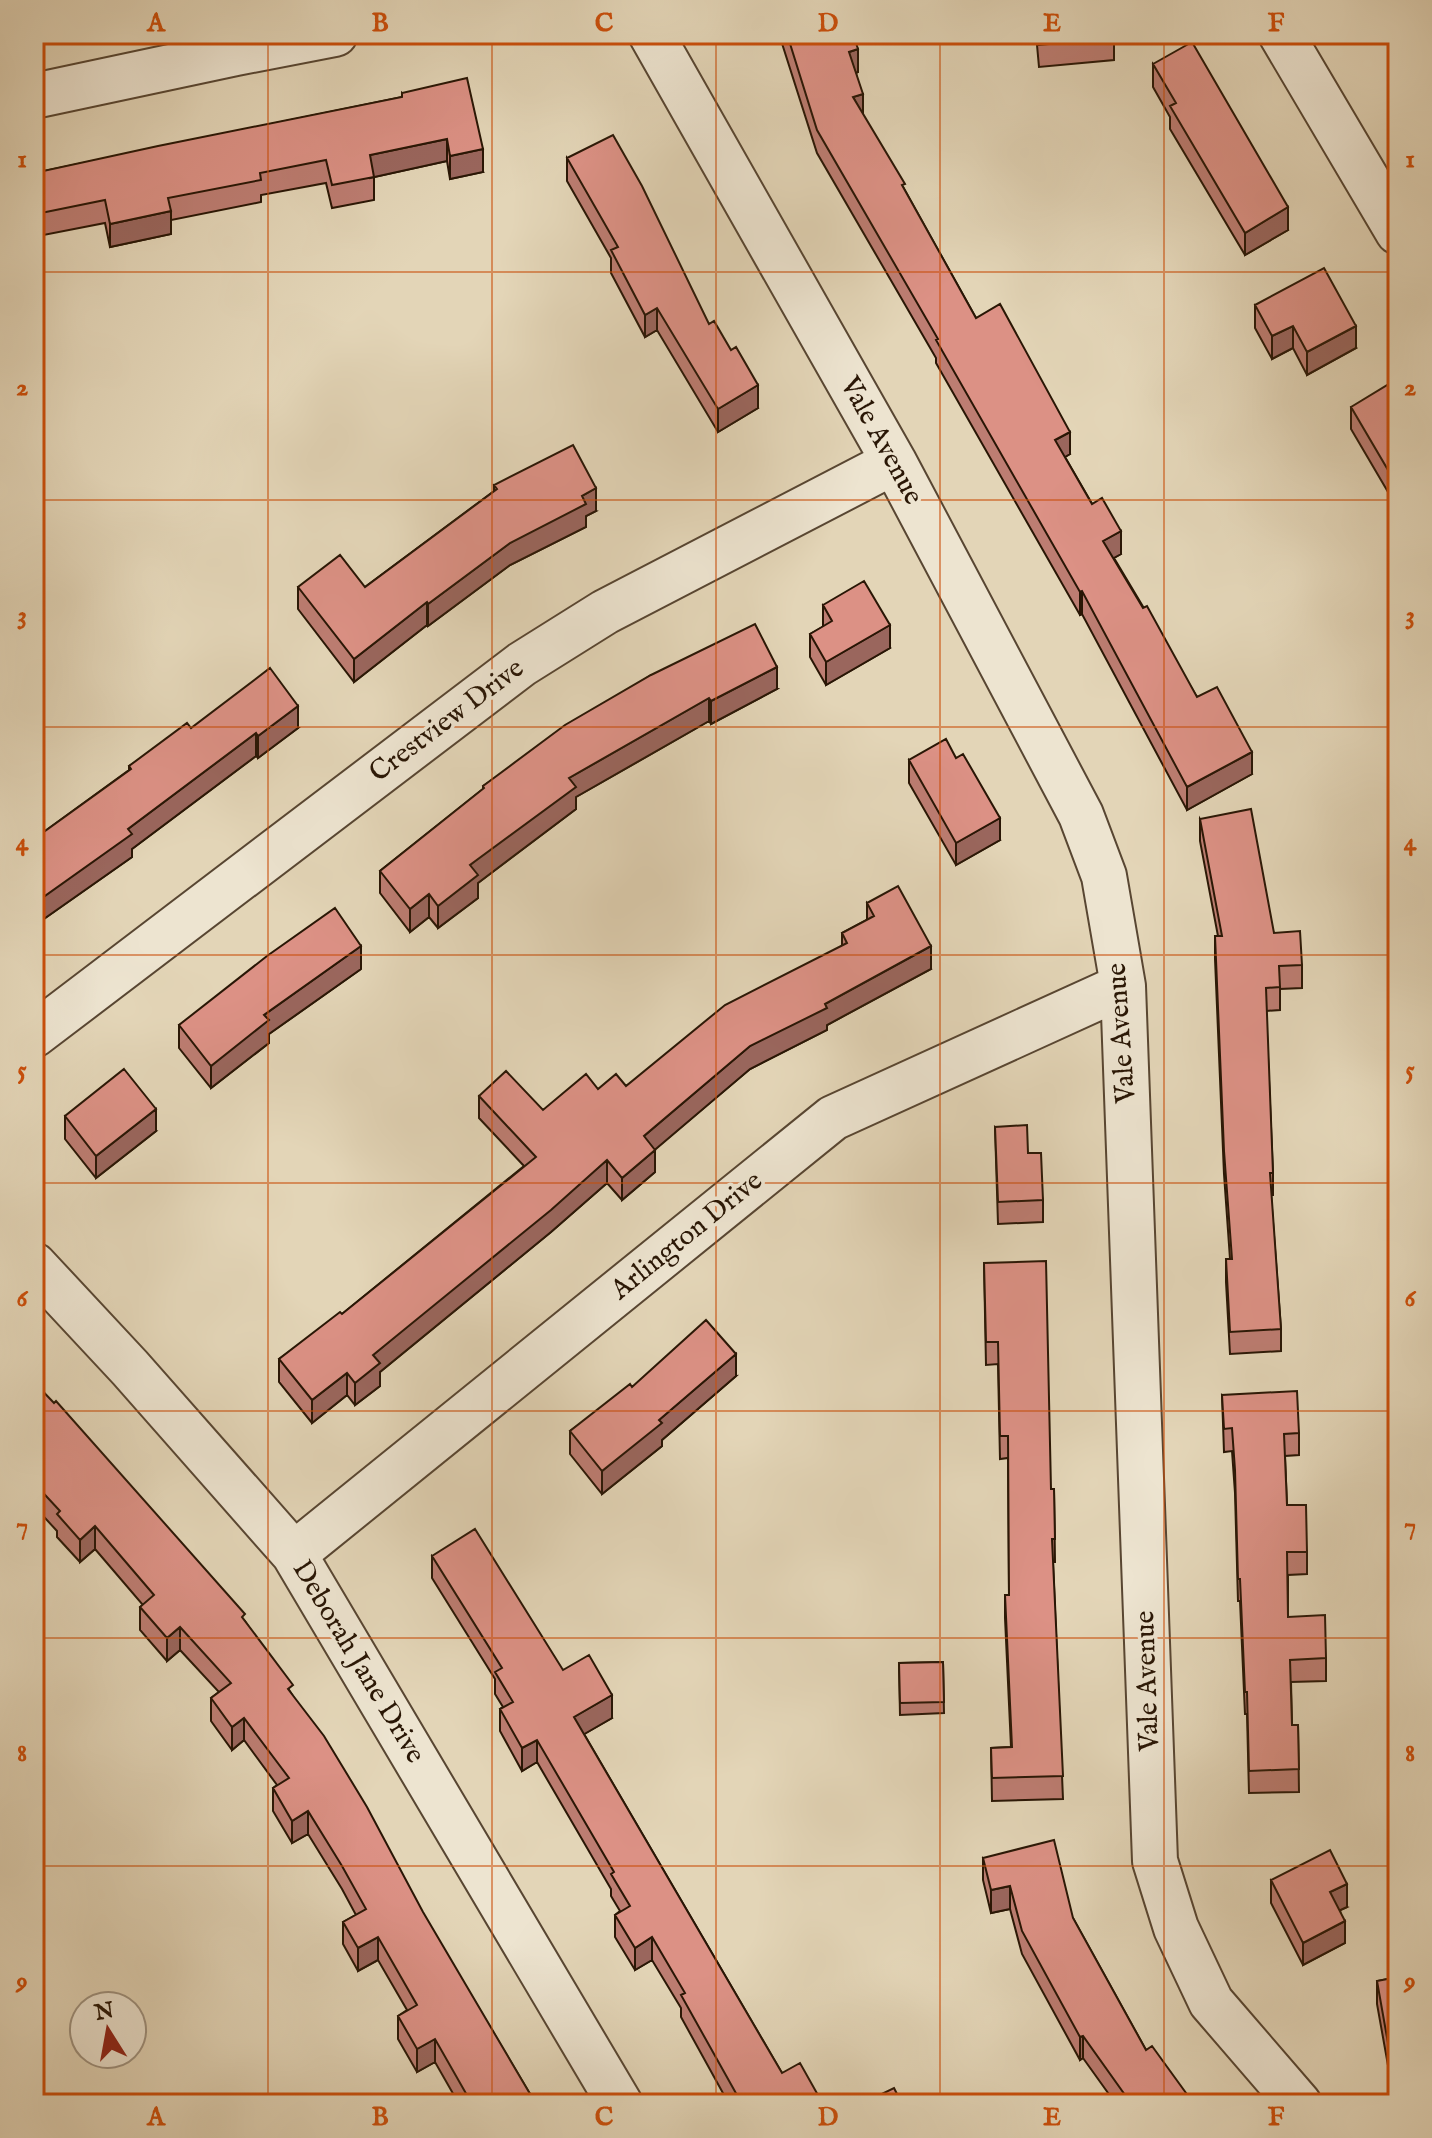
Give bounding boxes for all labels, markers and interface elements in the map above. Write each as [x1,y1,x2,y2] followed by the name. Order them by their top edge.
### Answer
[146,7,166,40] text: A
[371,7,389,40] text: B
[595,7,614,40] text: C
[818,7,839,40] text: D
[1043,7,1061,40] text: E
[1268,7,1285,40] text: F
[17,143,27,176] text: 1
[1405,143,1415,176] text: 1
[831,370,930,511] street label: Vale Avenue
[16,371,28,404] text: 2
[1404,371,1416,404] text: 2
[17,599,27,632] text: 3
[1405,599,1415,632] text: 3
[363,651,531,791] street label: Crestview Drive
[16,826,30,859] text: 4
[1404,826,1418,859] text: 4
[1100,961,1144,1105] street label: Vale Avenue
[17,1054,27,1087] text: 5
[1405,1054,1415,1087] text: 5
[603,1164,770,1309] street label: Arlington Drive
[17,1282,29,1315] text: 6
[1405,1282,1417,1315] text: 6
[16,1510,28,1543] text: 7
[1404,1510,1416,1543] text: 7
[284,1554,432,1770] street label: Deborah Jane Drive
[1128,1610,1168,1753] street label: Vale Avenue
[17,1737,27,1770] text: 8
[1405,1737,1415,1770] text: 8
[15,1965,28,1998] text: 9
[1403,1965,1416,1998] text: 9
[68,1990,148,2070] north arrow
[92,1997,117,2028] text: N
[146,2101,166,2134] text: A
[371,2101,389,2134] text: B
[595,2101,614,2134] text: C
[818,2101,839,2134] text: D
[1043,2101,1061,2134] text: E
[1268,2101,1285,2134] text: F

